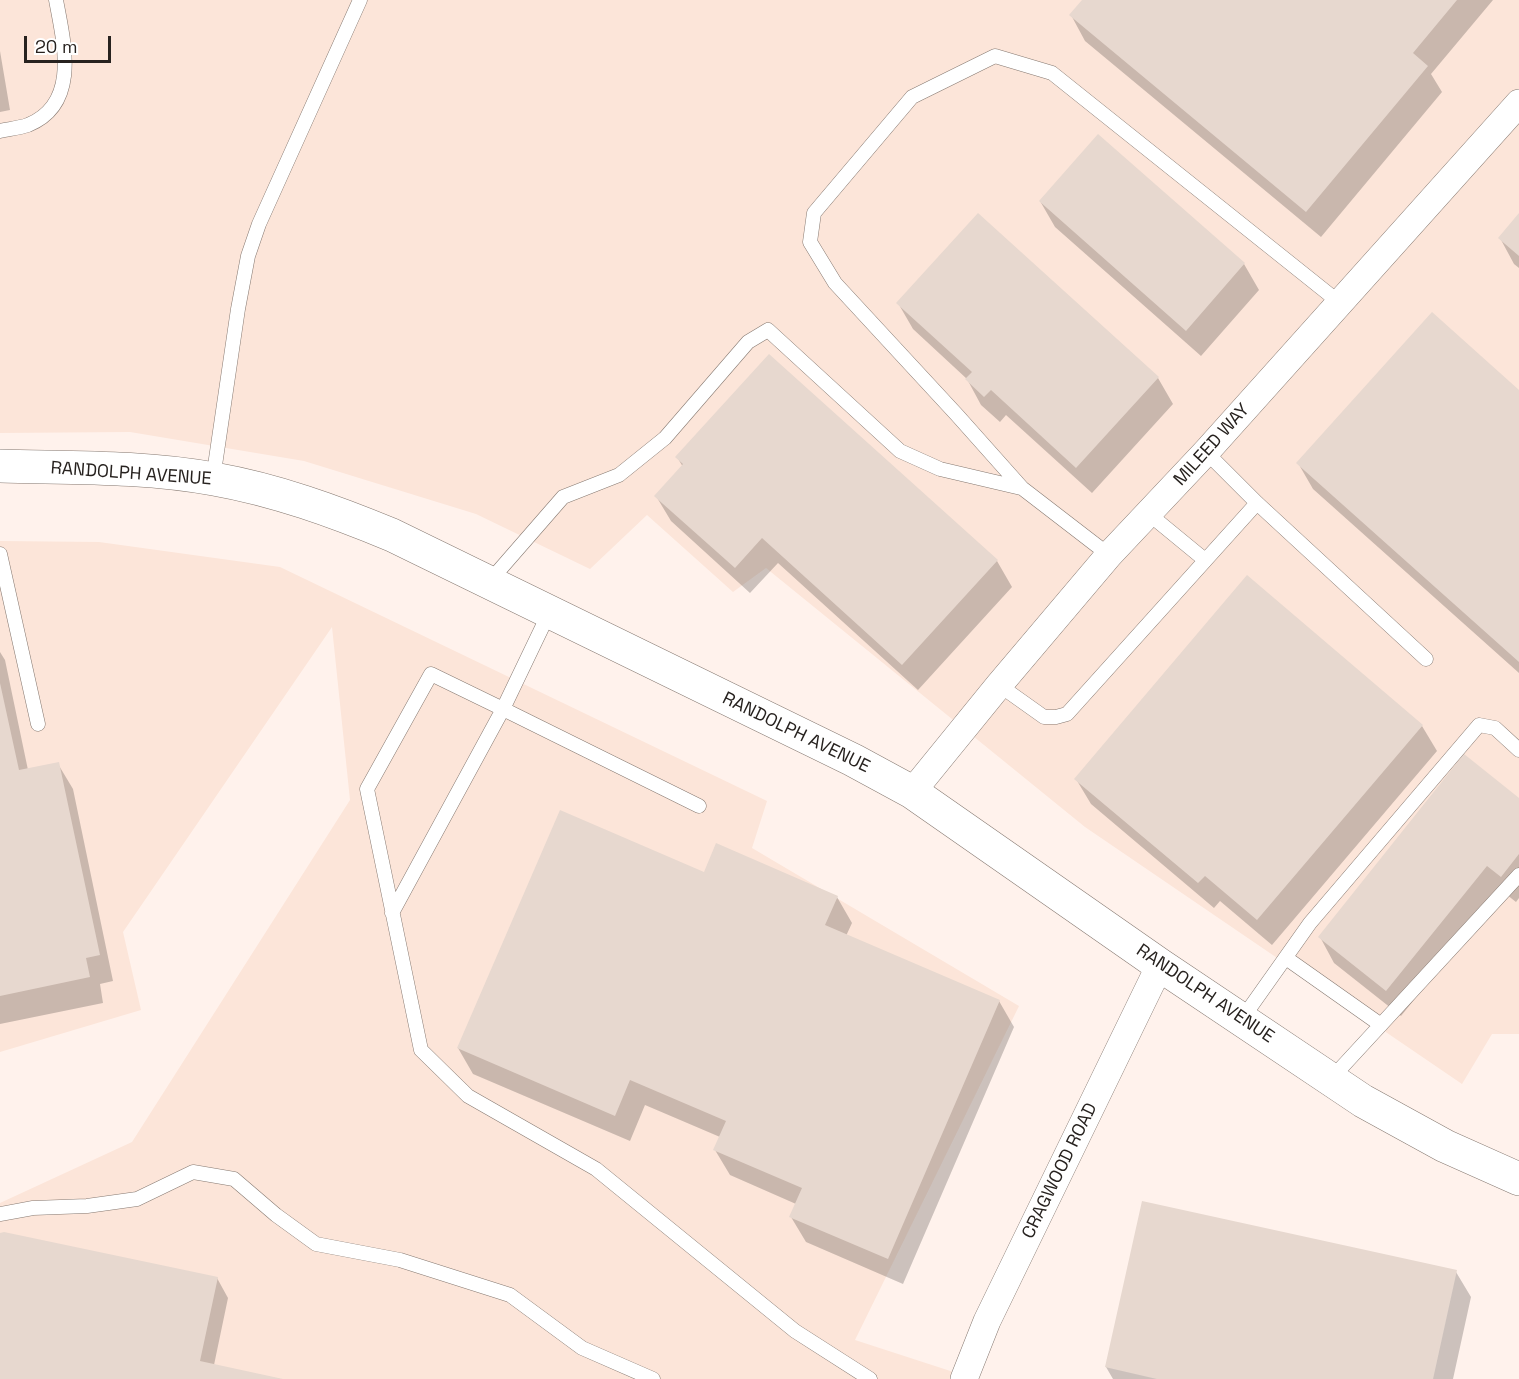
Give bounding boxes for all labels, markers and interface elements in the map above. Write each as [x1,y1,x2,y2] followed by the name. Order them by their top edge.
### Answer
[27,24,114,62] scale bar
[35,35,78,58] text: 20 m
[1170,400,1254,490] street label: MILEED WAY
[50,458,212,490] street label: RANDOLPH AVENUE
[719,688,873,778] street label: RANDOLPH AVENUE
[1132,940,1278,1048] street label: RANDOLPH AVENUE
[1018,1100,1102,1242] street label: CRAGWOOD ROAD

